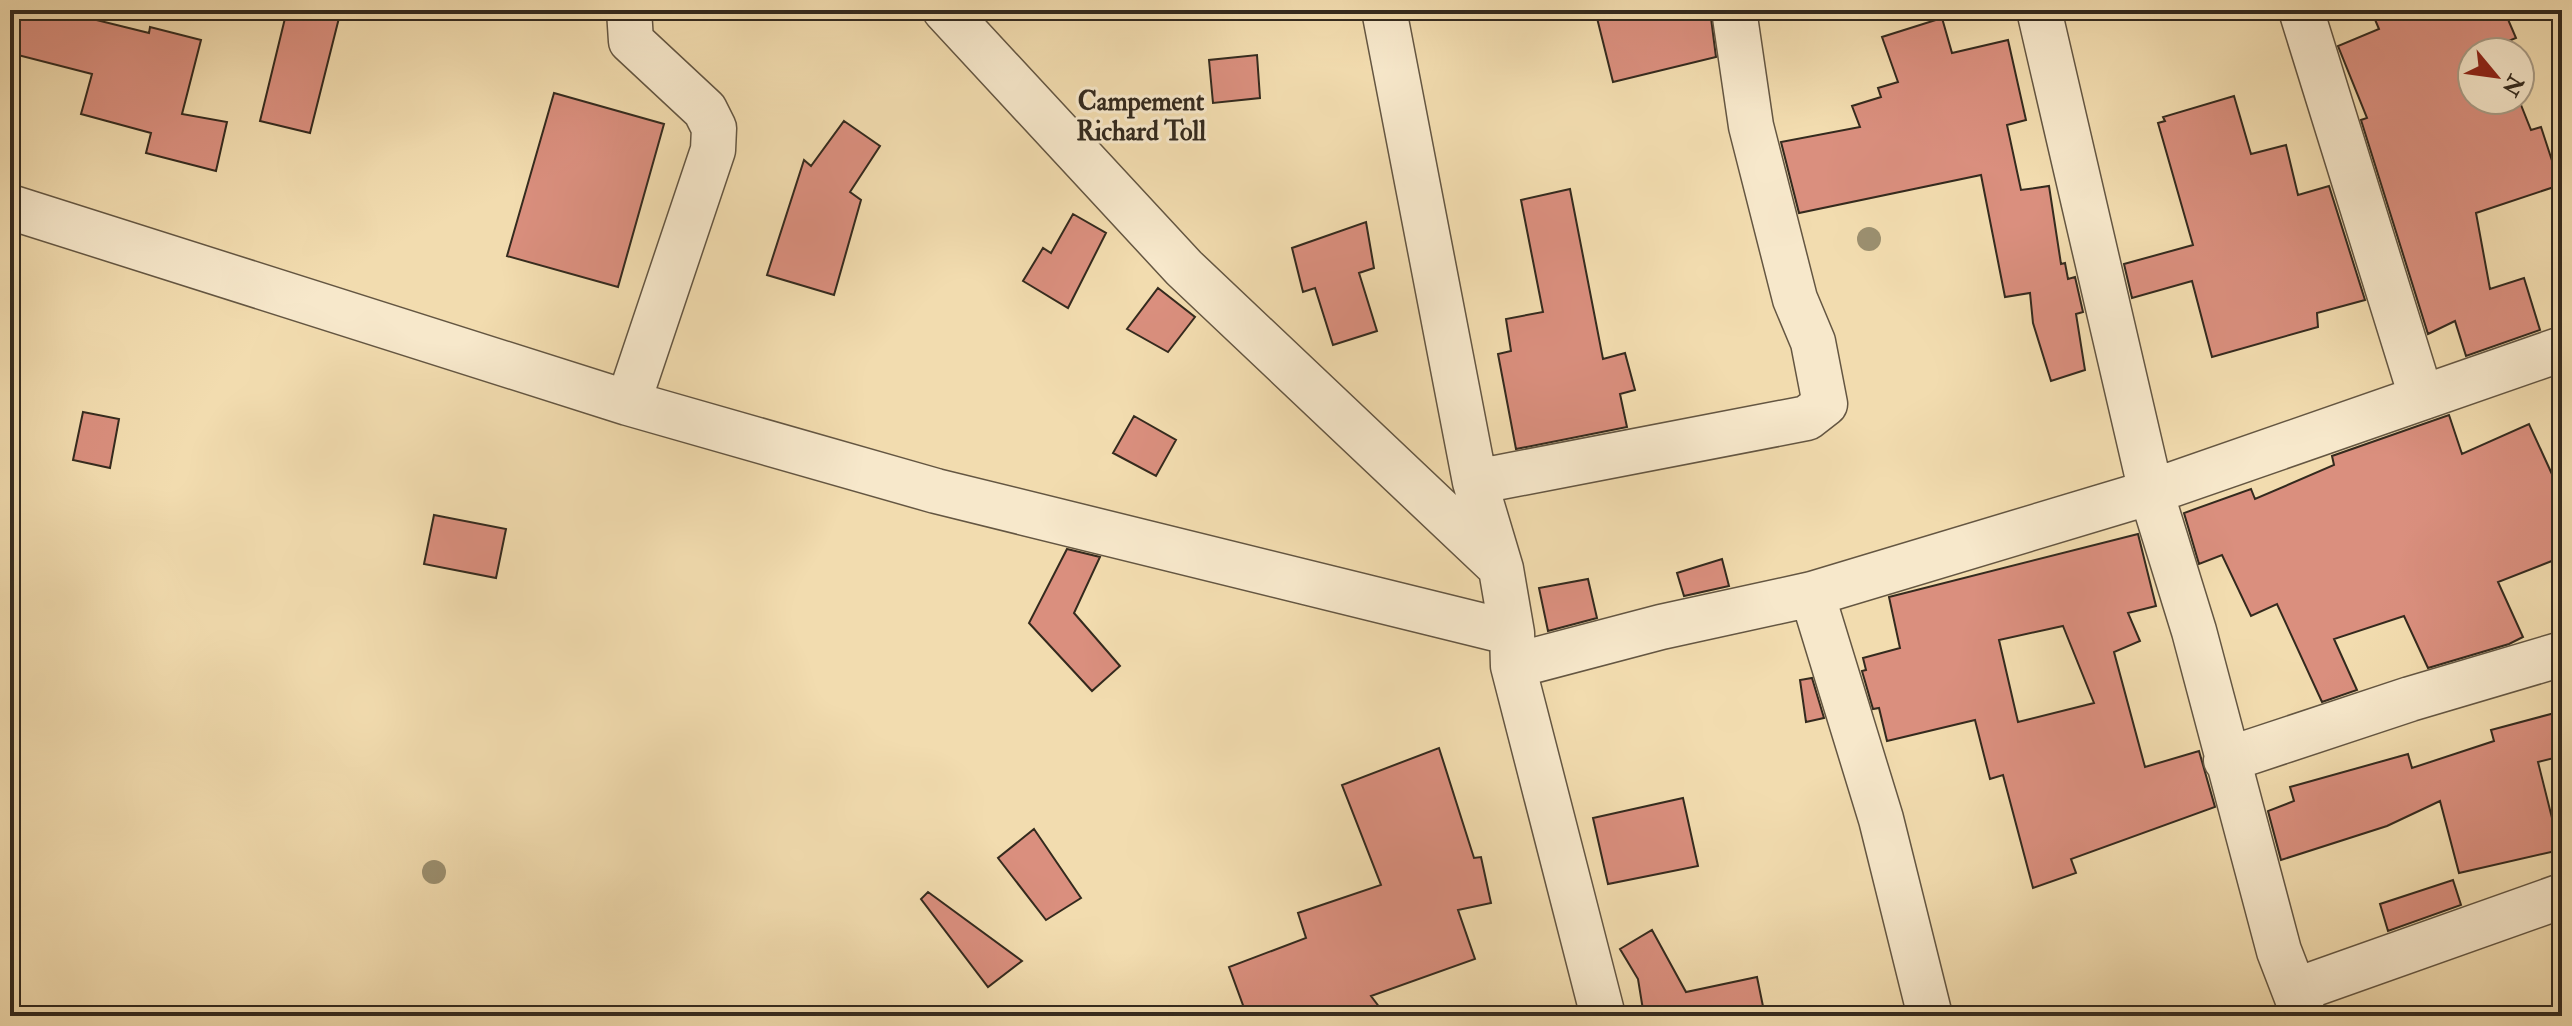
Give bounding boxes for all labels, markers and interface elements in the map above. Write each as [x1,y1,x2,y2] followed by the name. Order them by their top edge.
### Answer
[2456,36,2536,116] north arrow
[2495,69,2530,101] text: N
[1076,86,1206,148] district label: Campement Richard Toll

